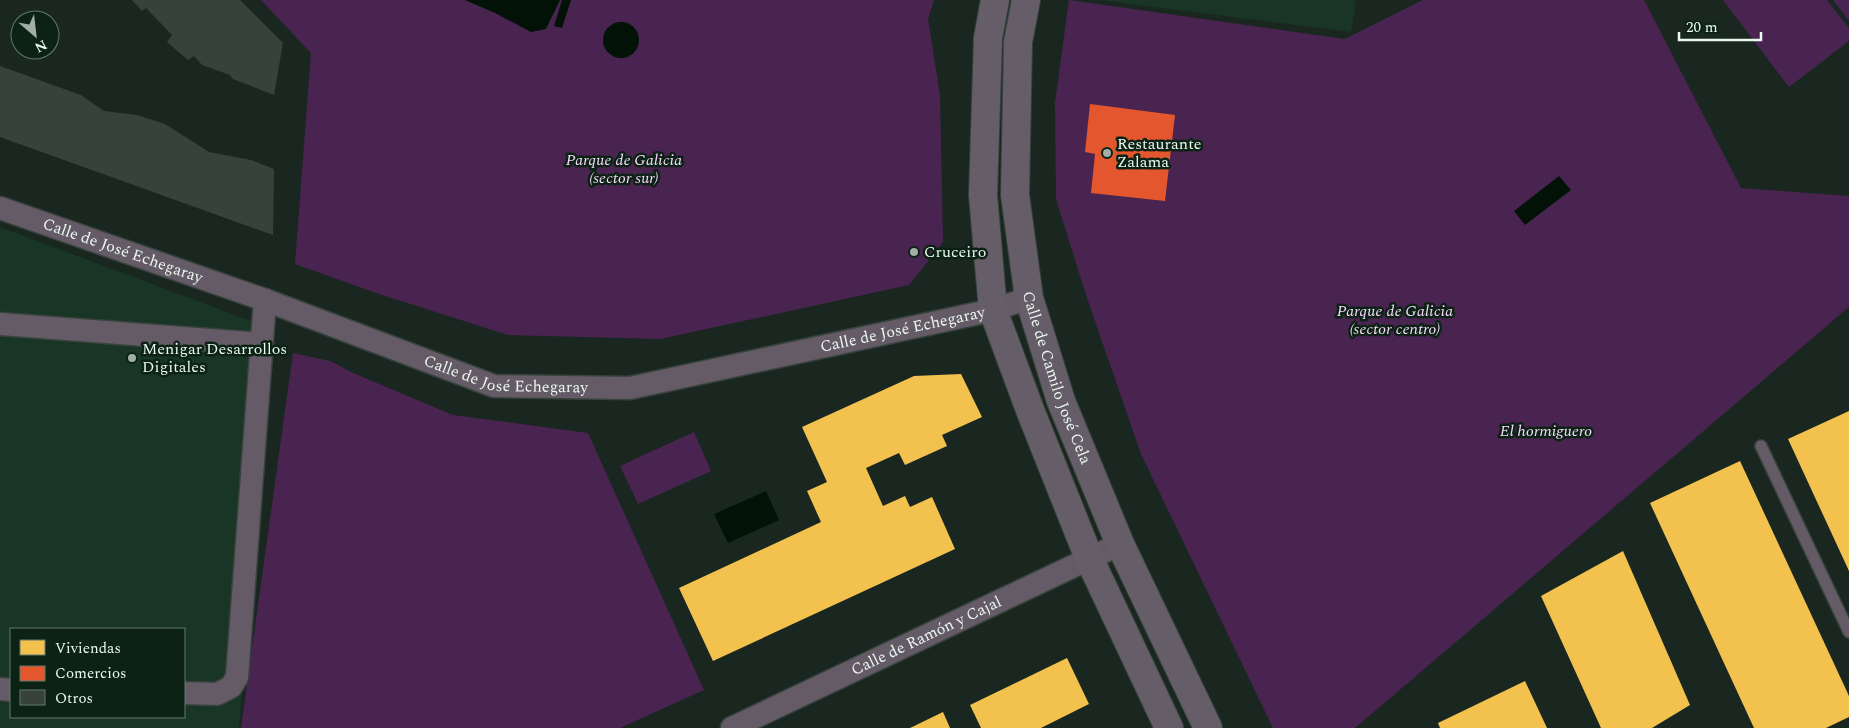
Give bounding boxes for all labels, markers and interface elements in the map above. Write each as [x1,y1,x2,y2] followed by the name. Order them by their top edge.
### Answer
[10,10,60,60] north arrow
[1679,10,1762,42] scale bar
[1686,16,1718,39] text: 20 m
[31,34,51,58] text: N
[1117,132,1202,174] place label: Restaurante Zalama
[1101,147,1113,159] marker: Restaurante Zalama
[566,148,682,190] park label: Parque de Galicia (sector sur)
[39,212,207,290] street label: Calle de José Echegaray
[924,240,986,264] place label: Cruceiro
[908,246,920,258] marker: Cruceiro
[1016,290,1098,468] street label: Calle de Camilo José Cela
[1337,299,1453,341] park label: Parque de Galicia (sector centro)
[818,300,989,359] street label: Calle de José Echegaray
[142,337,287,379] place label: Menigar Desarrollos Digitales
[420,349,589,399] street label: Calle de José Echegaray
[126,352,138,364] marker: Menigar Desarrollos Digitales
[1500,419,1592,443] park label: El hormiguero
[847,590,1006,682] street label: Calle de Ramón y Cajal
[10,628,185,718] legend
[55,637,121,660] text: Viviendas
[55,662,127,685] text: Comercios
[55,687,93,710] text: Otros

